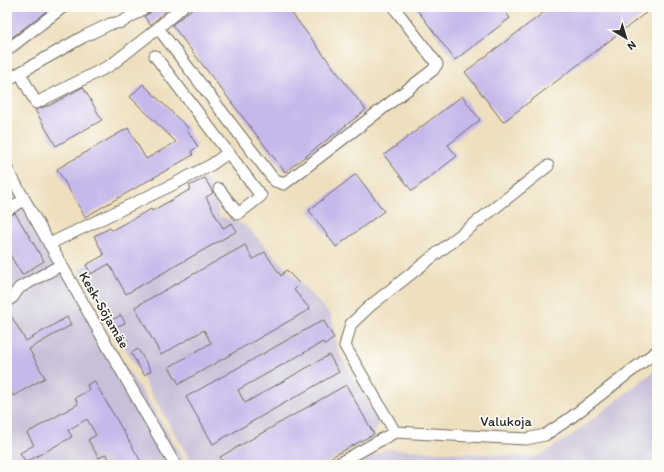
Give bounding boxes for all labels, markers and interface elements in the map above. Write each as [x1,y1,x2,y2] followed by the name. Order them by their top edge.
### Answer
[606,18,646,58] north arrow
[625,38,639,53] text: N
[75,268,133,352] street label: Kesk-Sõjamäe
[480,413,532,430] street label: Valukoja

